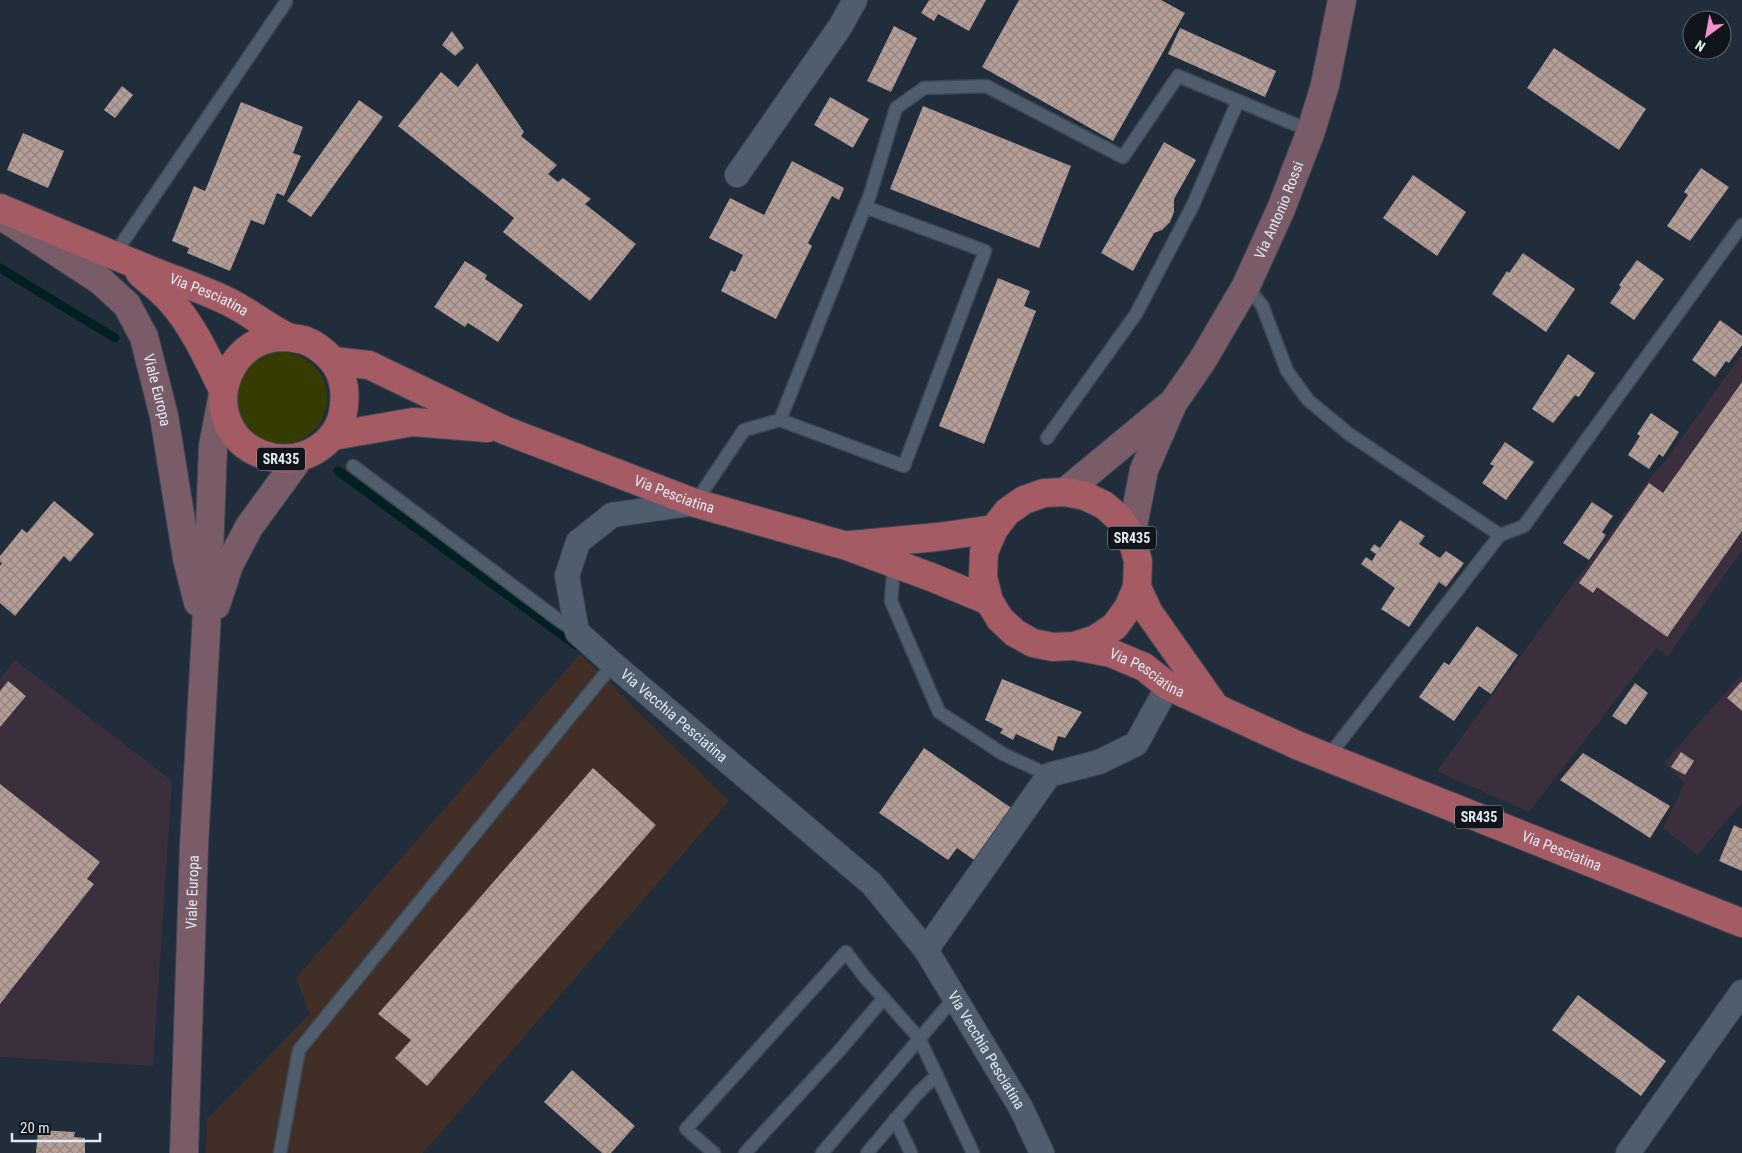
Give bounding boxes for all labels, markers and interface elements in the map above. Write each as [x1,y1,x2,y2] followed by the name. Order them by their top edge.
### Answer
[1682,10,1732,60] north arrow
[1692,37,1708,55] text: N
[1250,159,1308,262] street label: Via Antonio Rossi
[167,269,252,320] street label: Via Pesciatina
[140,352,175,427] street label: Viale Europa
[257,448,305,470] road number: SR435
[631,471,716,517] street label: Via Pesciatina
[1108,526,1156,550] road number: SR435
[1107,644,1187,701] street label: Via Pesciatina
[617,665,731,766] street label: Via Vecchia Pesciatina
[1455,806,1503,829] road number: SR435
[1519,827,1604,875] street label: Via Pesciatina
[182,855,203,929] street label: Viale Europa
[944,988,1029,1113] street label: Via Vecchia Pesciatina
[12,1110,100,1142] scale bar
[20,1119,50,1137] text: 20 m

